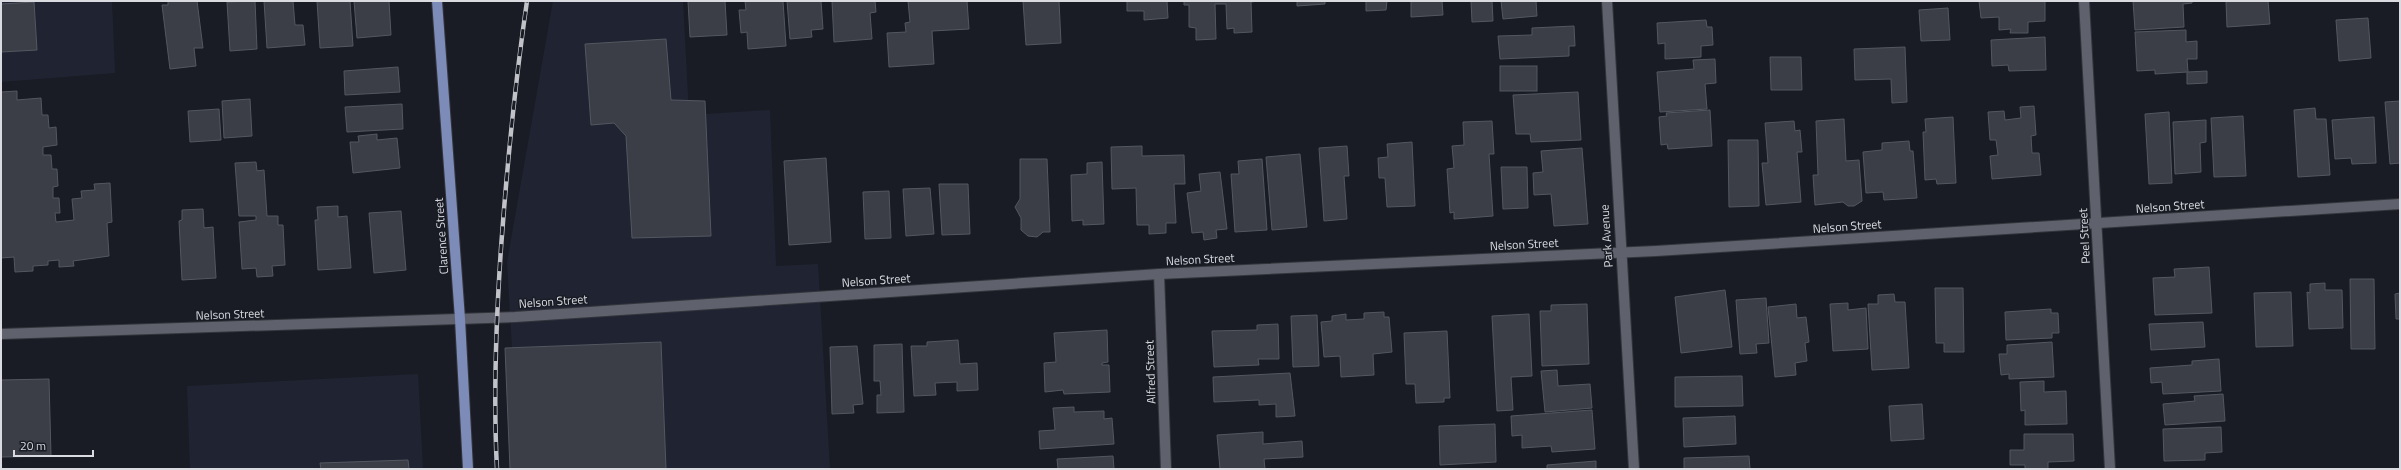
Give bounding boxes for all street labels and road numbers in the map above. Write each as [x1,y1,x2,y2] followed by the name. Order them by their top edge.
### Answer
[2135,194,2206,218] street label: Nelson Street
[429,196,453,275] street label: Clarence Street
[1594,204,1618,268] street label: Park Avenue
[2073,207,2095,264] street label: Peel Street
[1812,214,1883,238] street label: Nelson Street
[1489,233,1560,255] street label: Nelson Street
[1165,248,1236,270] street label: Nelson Street
[841,268,912,292] street label: Nelson Street
[518,289,589,313] street label: Nelson Street
[195,303,266,325] street label: Nelson Street
[1139,339,1161,404] street label: Alfred Street

